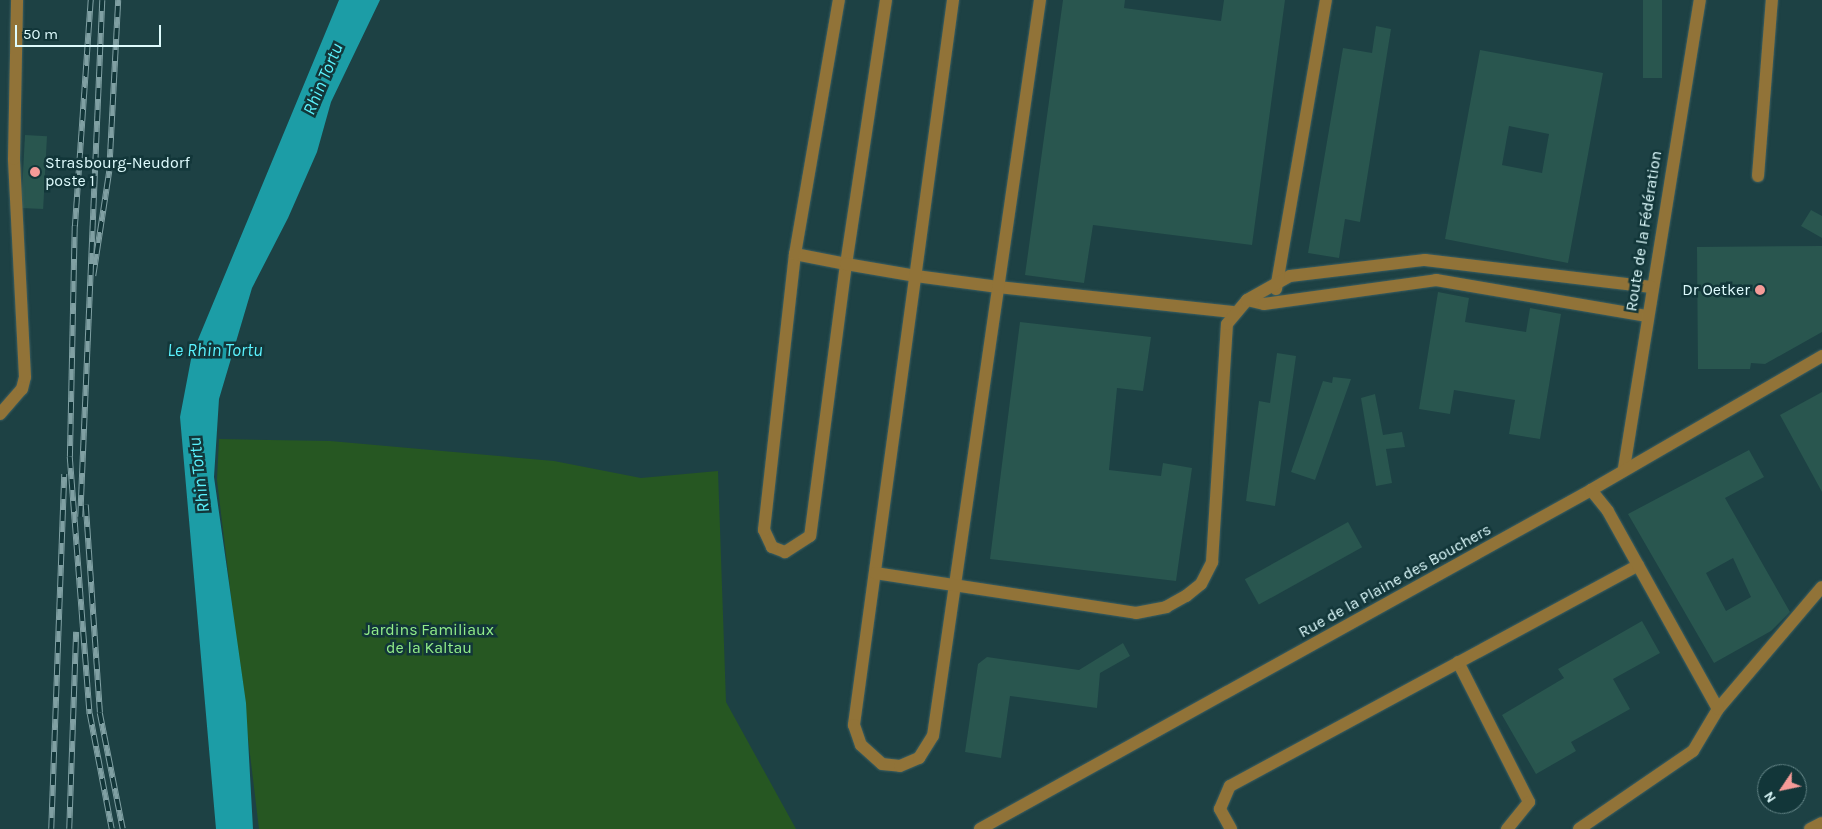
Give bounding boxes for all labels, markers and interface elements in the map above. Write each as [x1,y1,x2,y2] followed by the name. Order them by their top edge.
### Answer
[18,15,164,47] scale bar
[23,25,58,43] text: 50 m
[298,40,348,118] water label: Rhin Tortu
[1622,149,1666,313] street label: Route de la Fédération
[45,153,190,191] place label: Strasbourg-Neudorf poste 1
[29,166,41,178] marker: Strasbourg-Neudorf poste 1
[1682,280,1750,300] place label: Dr Oetker
[1754,284,1766,296] marker: Dr Oetker
[167,339,263,361] water label: Le Rhin Tortu
[184,436,214,514] water label: Rhin Tortu
[1295,520,1495,642] street label: Rue de la Plaine des Bouchers
[364,620,494,658] park label: Jardins Familiaux de la Kaltau
[1757,764,1807,814] north arrow
[1760,788,1780,806] text: N

